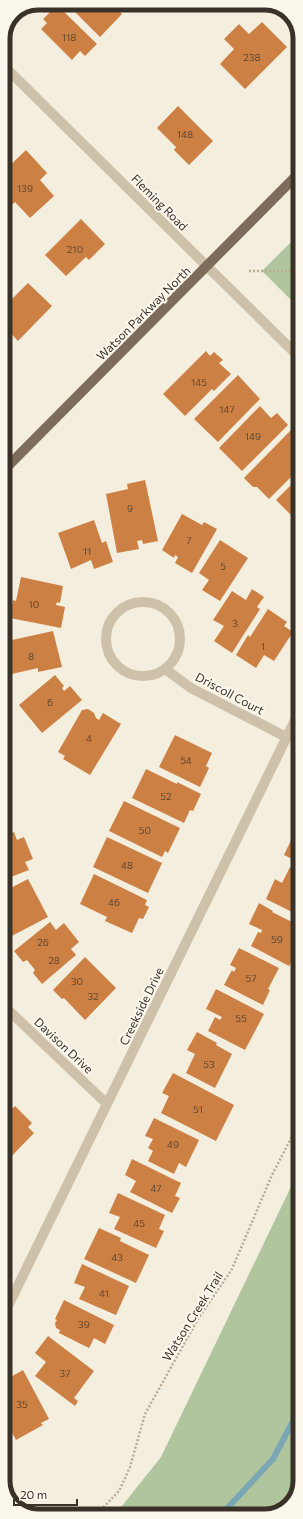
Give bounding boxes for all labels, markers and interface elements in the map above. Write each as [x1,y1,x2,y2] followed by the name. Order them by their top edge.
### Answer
[62,31,76,43] house number: 118
[243,51,261,63] house number: 238
[177,128,193,140] house number: 148
[129,171,191,233] street label: Fleming Road
[17,182,33,194] house number: 139
[67,243,83,255] house number: 210
[93,263,193,363] street label: Watson Parkway North
[191,376,207,388] house number: 145
[219,403,235,415] house number: 147
[245,430,261,442] house number: 149
[127,502,133,514] house number: 9
[186,534,192,546] house number: 7
[83,545,91,557] house number: 11
[220,560,226,572] house number: 5
[29,598,39,610] house number: 10
[232,617,238,629] house number: 3
[261,640,265,652] house number: 1
[28,650,34,662] house number: 8
[193,669,267,717] street label: Driscoll Court
[47,696,53,708] house number: 6
[86,732,92,744] house number: 4
[180,754,192,766] house number: 54
[160,790,172,802] house number: 52
[139,824,151,836] house number: 50
[121,859,133,871] house number: 48
[108,896,120,908] house number: 46
[271,933,283,945] house number: 59
[37,936,49,948] house number: 26
[48,954,60,966] house number: 28
[116,965,166,1047] street label: Creekside Drive
[245,972,257,984] house number: 57
[71,975,83,987] house number: 30
[87,990,99,1002] house number: 32
[235,1012,247,1024] house number: 55
[32,1014,96,1076] street label: Davison Drive
[203,1058,215,1070] house number: 53
[193,1103,203,1115] house number: 51
[167,1138,179,1150] house number: 49
[150,1182,162,1194] house number: 47
[133,1217,145,1229] house number: 45
[111,1251,123,1263] house number: 43
[159,1269,225,1363] street label: Watson Creek Trail
[99,1287,109,1299] house number: 41
[78,1318,90,1330] house number: 39
[60,1367,70,1379] house number: 37
[16,1398,28,1410] house number: 35
[14,1481,77,1507] scale bar
[20,1487,47,1501] text: 20 m

